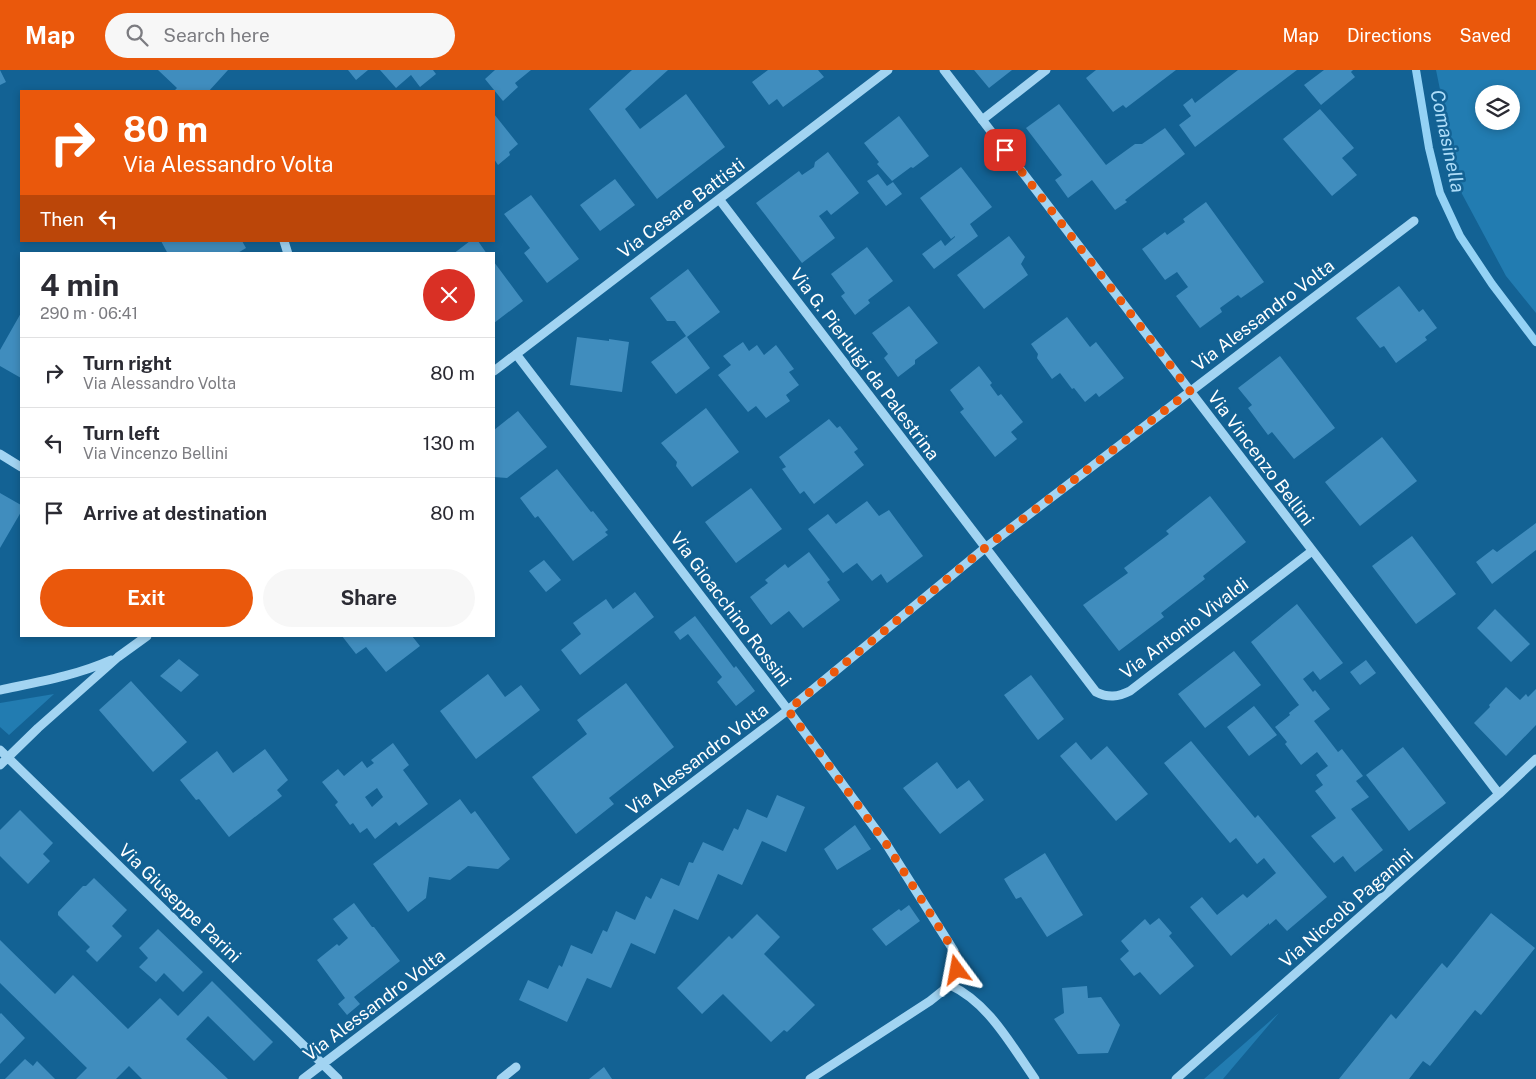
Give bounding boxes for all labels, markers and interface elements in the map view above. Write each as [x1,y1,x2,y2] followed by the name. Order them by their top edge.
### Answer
[105,13,455,58] search box
[25,21,75,49] text: Map
[123,21,151,49] icon: search
[163,24,270,46] text: Search here
[1282,25,1319,46] text: Map
[1347,25,1432,46] text: Directions
[1460,25,1511,46] text: Saved
[1475,85,1520,130] map controls
[1475,85,1520,130] button: layers
[1426,88,1470,194] water label: Comasinella
[123,109,208,150] text: 80 m
[40,110,105,175] icon: right
[984,129,1026,171] pin
[991,136,1019,164] icon: arrive
[123,151,334,177] text: Via Alessandro Volta
[613,153,749,263] street label: Via Cesare Battisti
[94,205,122,233] icon: left
[40,208,84,230] text: Then
[1188,255,1338,375] street label: Via Alessandro Volta
[786,264,944,464] street label: Via G. Pierluigi da Palestrina
[40,267,119,303] text: 4 min
[423,269,475,321] button: close
[40,304,138,323] text: 290 m · 06:41
[83,352,172,374] text: Turn right
[40,359,68,387] icon: right
[430,362,475,384] text: 80 m
[83,374,236,393] text: Via Alessandro Volta
[1204,387,1318,529] street label: Via Vincenzo Bellini
[83,422,160,444] text: Turn left
[40,429,68,457] icon: left
[423,432,475,454] text: 130 m
[83,444,228,463] text: Via Vincenzo Bellini
[40,499,68,527] icon: arrive
[83,502,267,524] text: Arrive at destination
[430,502,475,524] text: 80 m
[666,528,796,690] street label: Via Gioacchino Rossini
[40,569,253,627] button: Exit
[263,569,475,627] button: Share
[1116,573,1252,683] street label: Via Antonio Vivaldi
[622,699,772,819] street label: Via Alessandro Volta
[114,839,246,967] street label: Via Giuseppe Parini
[1275,844,1417,972] street label: Via Niccolò Paganini
[930,943,982,995] position arrow
[299,945,449,1065] street label: Via Alessandro Volta

